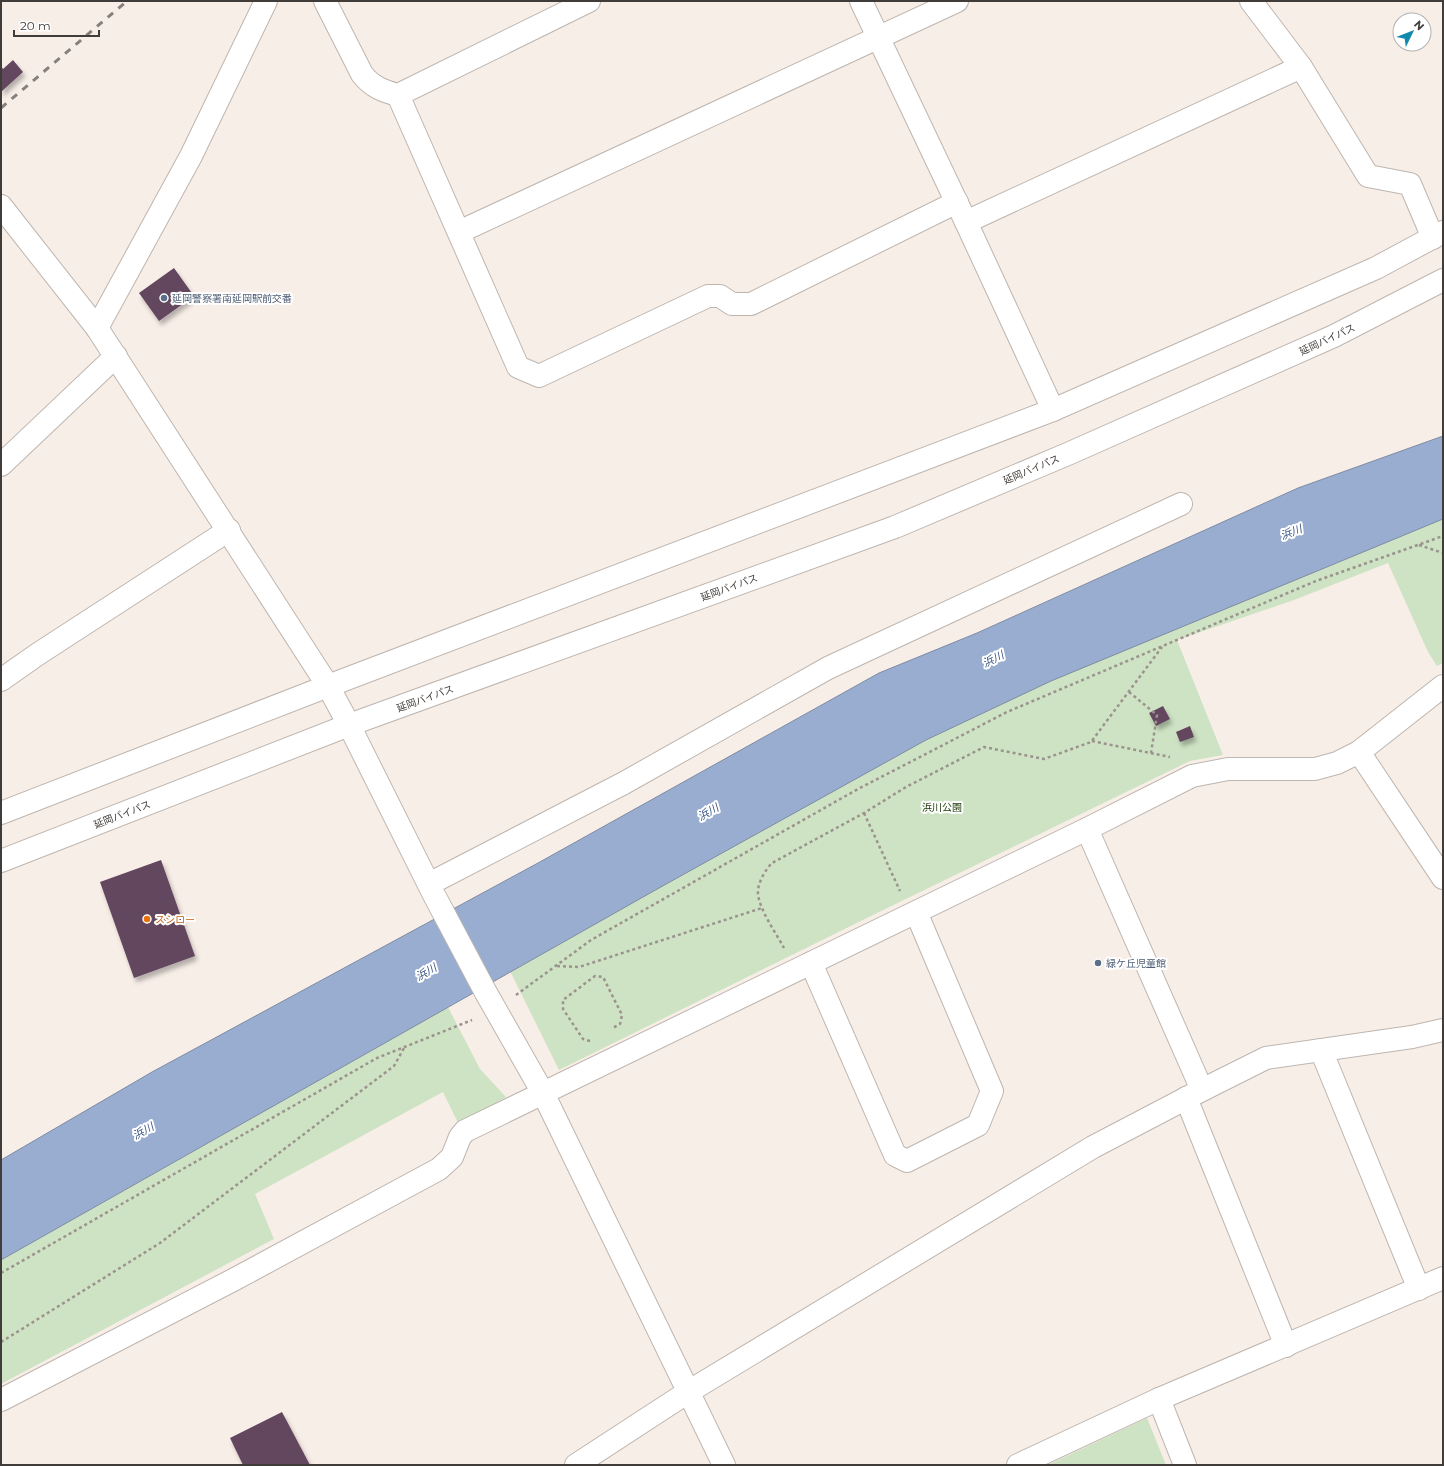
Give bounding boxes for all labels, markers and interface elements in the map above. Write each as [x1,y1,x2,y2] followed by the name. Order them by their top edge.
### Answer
[14,12,99,38] scale bar
[1392,12,1432,52] north arrow
[1411,17,1427,33] text: N
[20,18,51,33] text: 20 m
[172,292,292,305] place label: 延岡警察署南延岡駅前交番
[159,293,169,303] marker: 延岡警察署南延岡駅前交番
[1297,321,1357,358] street label: 延岡バイパス
[1001,452,1061,487] street label: 延岡バイパス
[1278,521,1305,542] water label: 浜川
[699,571,759,604] street label: 延岡バイパス
[980,647,1007,670] water label: 浜川
[395,682,455,715] street label: 延岡バイパス
[92,798,152,831] street label: 延岡バイパス
[695,800,722,824] water label: 浜川
[922,801,962,814] park label: 浜川公園
[155,913,195,926] place label: スシロー
[142,914,152,924] marker: スシロー
[1106,957,1166,970] place label: 緑ケ丘児童館
[1093,958,1103,968] marker: 緑ケ丘児童館
[413,960,440,984] water label: 浜川
[130,1119,157,1142] water label: 浜川

